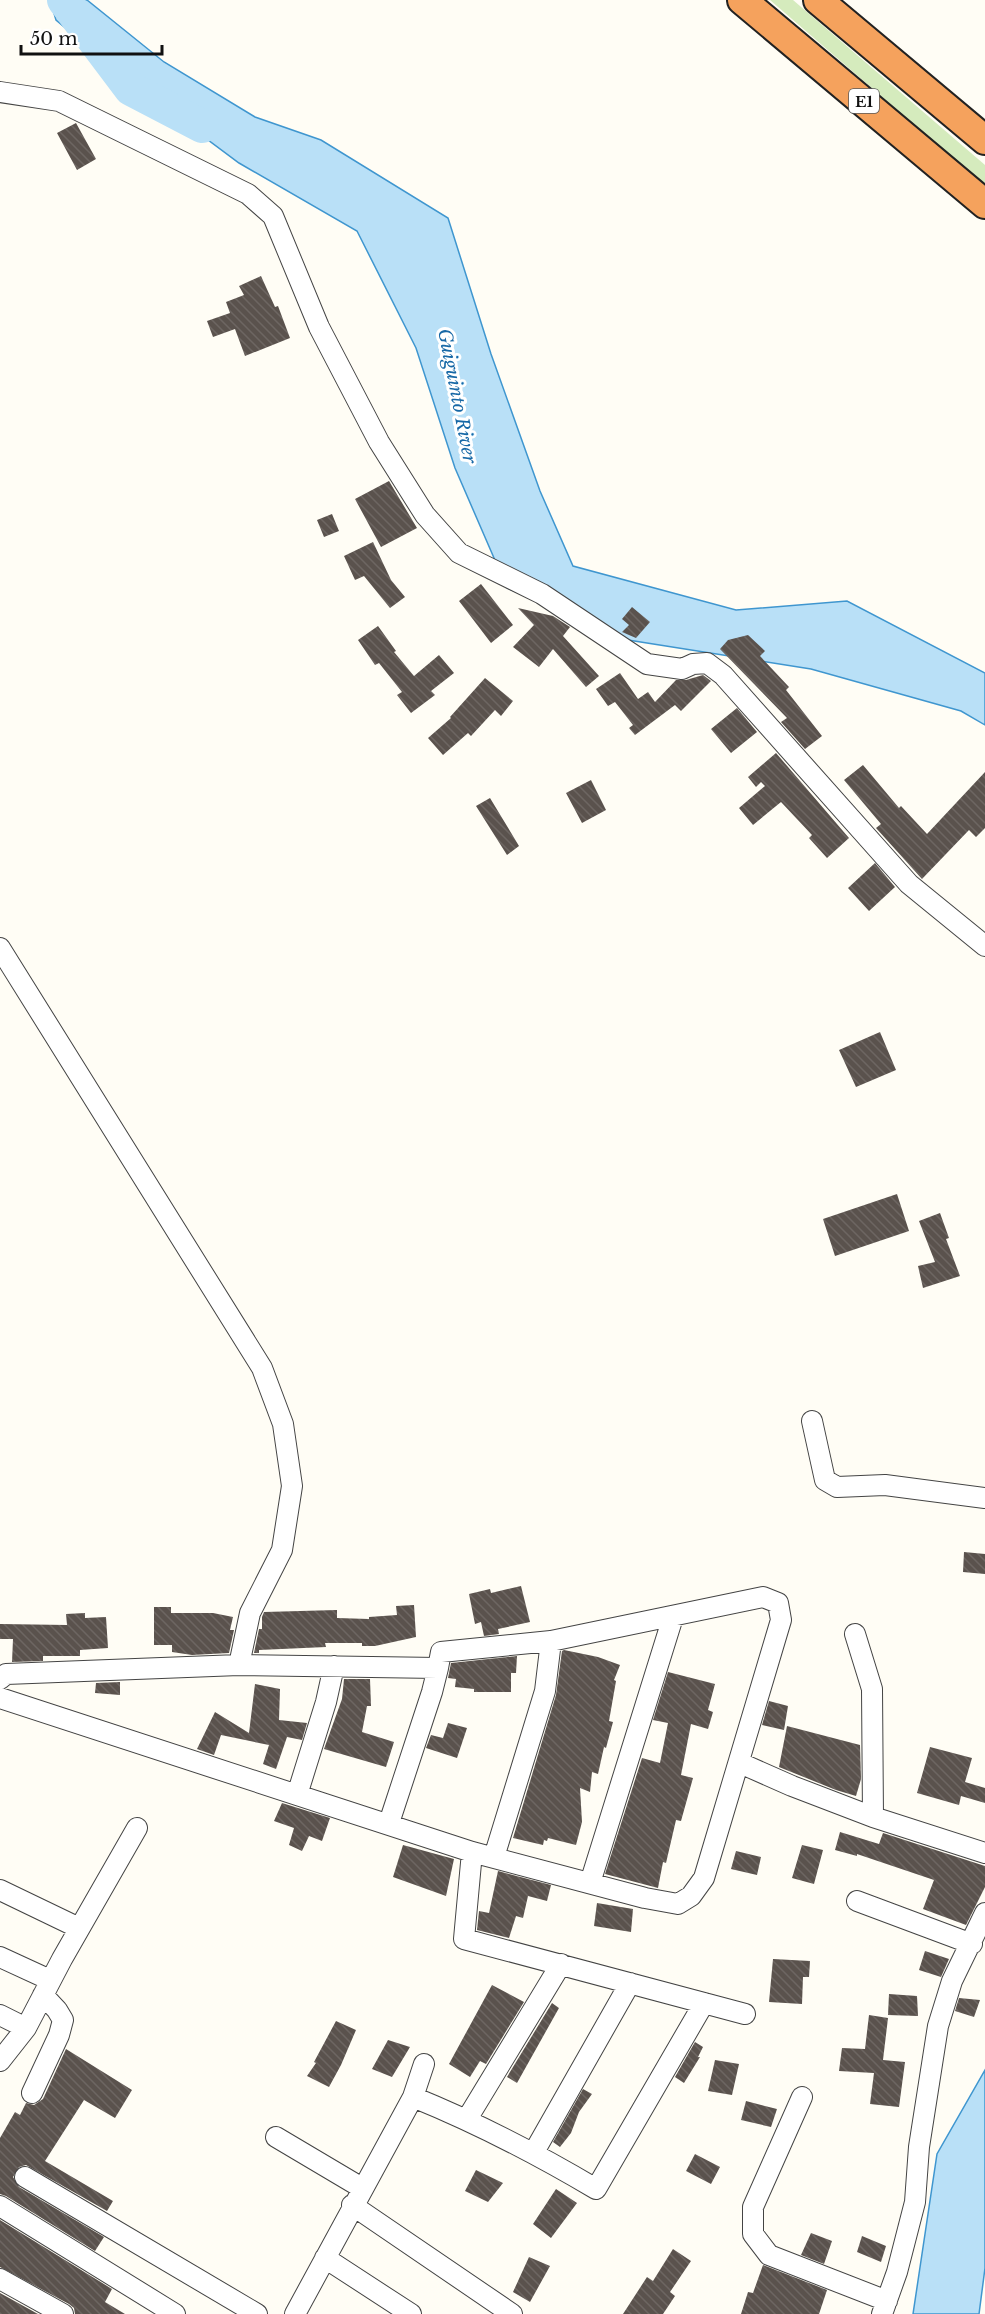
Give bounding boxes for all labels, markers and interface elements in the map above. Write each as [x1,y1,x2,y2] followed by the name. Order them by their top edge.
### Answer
[21,18,162,56] scale bar
[30,28,78,50] text: 50 m
[849,89,879,113] road number: E1
[433,327,481,466] water label: Guiguinto River

